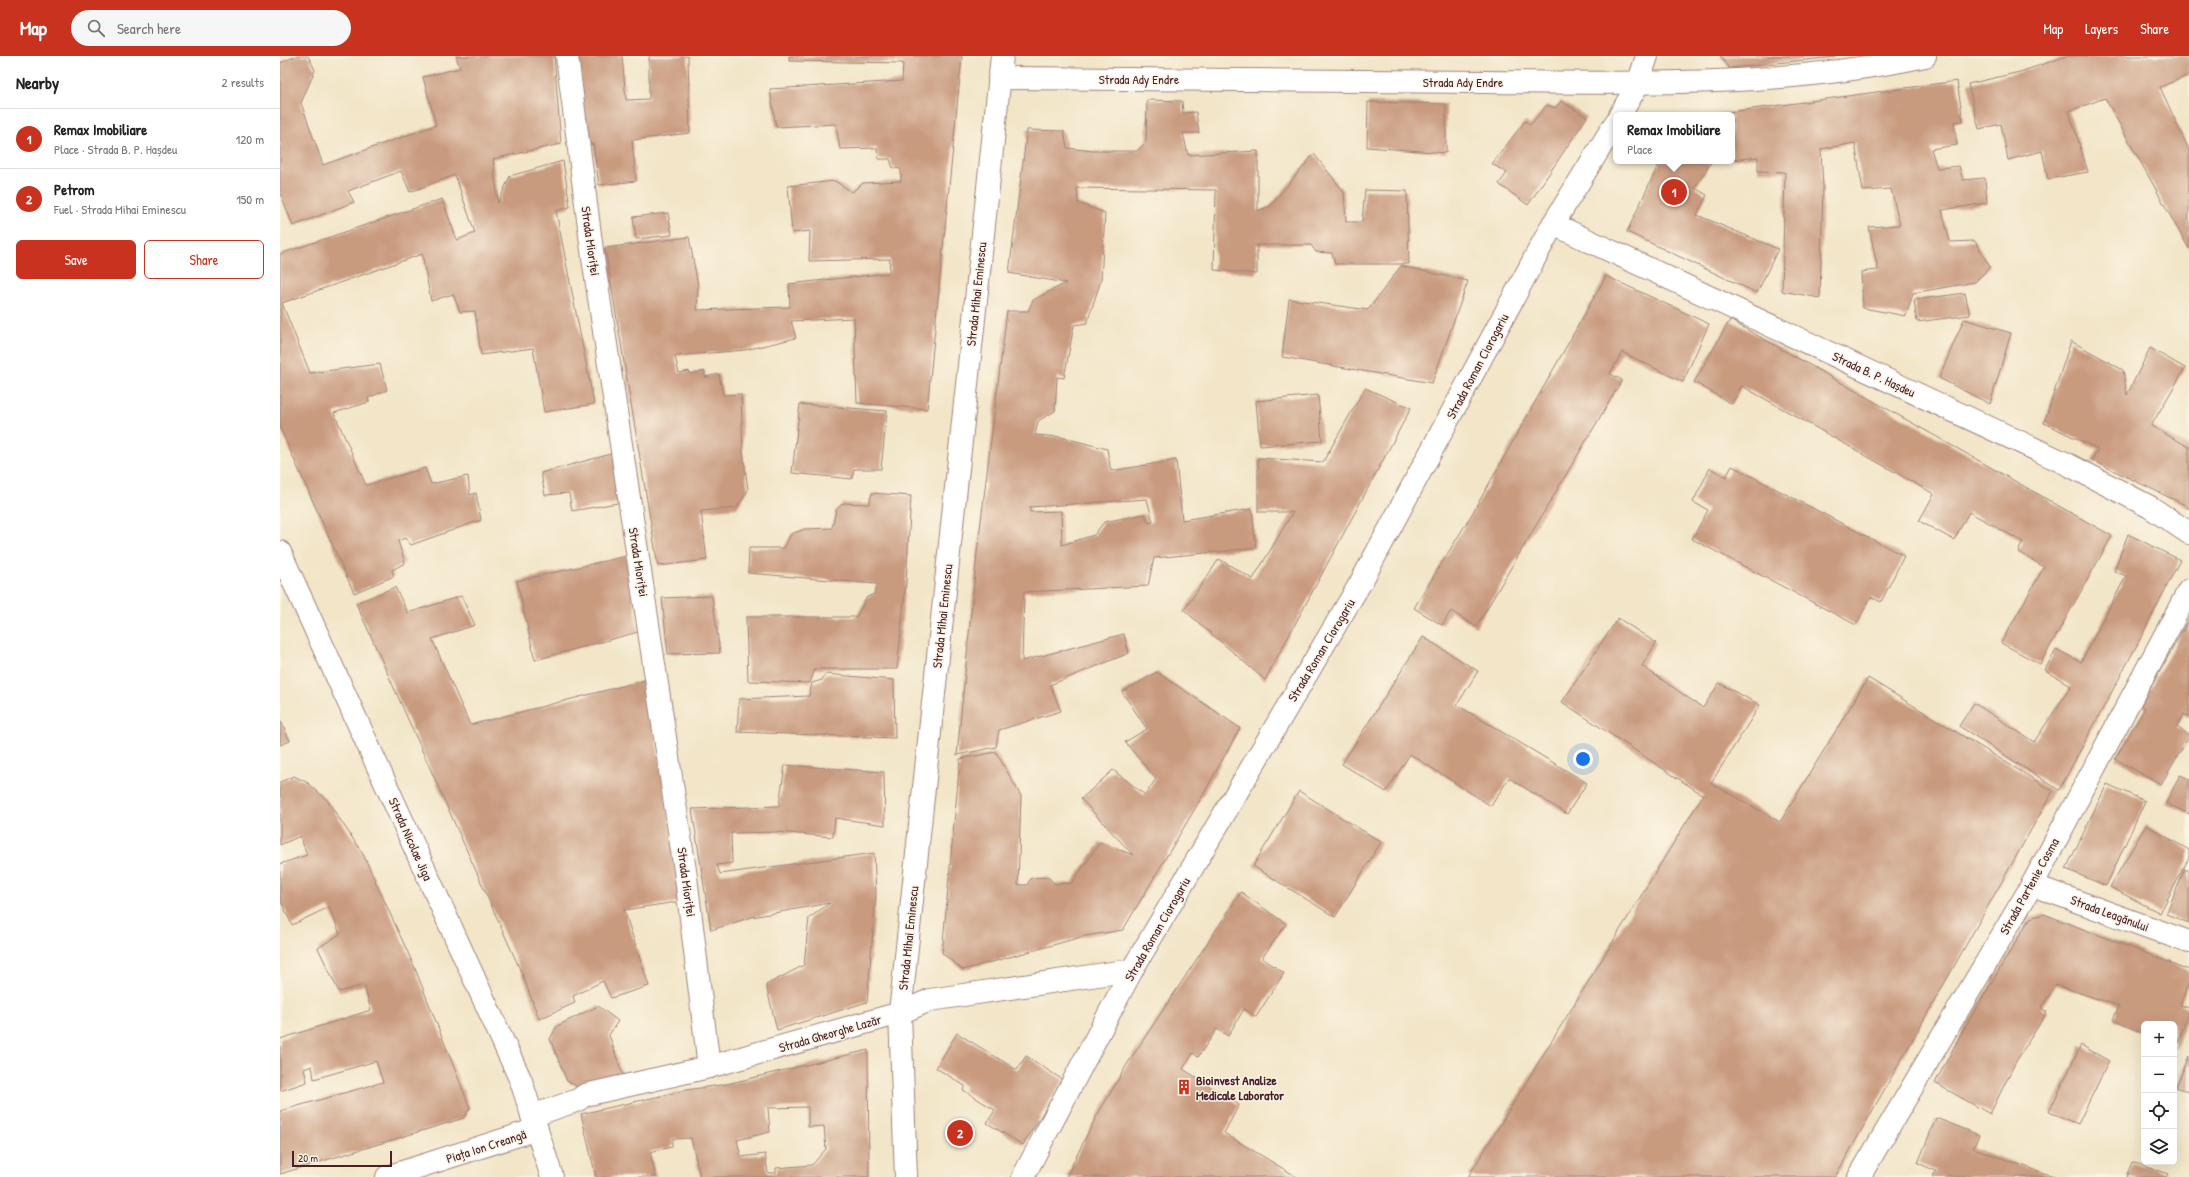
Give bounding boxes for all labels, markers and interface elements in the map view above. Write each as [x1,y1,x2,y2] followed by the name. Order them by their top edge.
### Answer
[71,10,351,46] search box
[20,15,47,41] text: Map
[85,17,107,39] icon: search
[117,18,181,39] text: Search here
[2043,19,2063,38] text: Map
[2085,19,2118,38] text: Layers
[2140,19,2169,38] text: Share
[1099,70,1179,88] street label: Strada Ady Endre
[16,71,59,94] text: Nearby
[222,73,264,91] text: 2 results
[1423,73,1503,91] street label: Strada Ady Endre
[1613,112,1735,164] popup
[54,119,147,140] text: Remax Imobiliare
[1627,119,1721,140] text: Remax Imobiliare
[27,130,31,148] text: 1
[236,130,264,148] text: 120 m
[54,140,177,158] text: Place · Strada B. P. Hașdeu
[1627,140,1652,158] text: Place
[1661,177,1687,207] pin: 1
[54,179,94,200] text: Petrom
[26,190,32,208] text: 2
[236,190,264,208] text: 150 m
[54,200,186,218] text: Fuel · Strada Mihai Eminescu
[577,205,605,277] street label: Strada Mioriței
[16,240,136,279] button: Save
[144,240,264,279] button: Share
[962,241,990,347] street label: Strada Mihai Eminescu
[1442,310,1512,422] street label: Strada Roman Ciorogariu
[1830,347,1918,401] street label: Strada B. P. Hașdeu
[625,526,653,598] street label: Strada Mioriței
[928,563,956,669] street label: Strada Mihai Eminescu
[1283,595,1359,705] street label: Strada Roman Ciorogariu
[1573,749,1593,769] your location
[385,795,437,883] street label: Strada Nicolae Jiga
[1995,834,2063,938] street label: Strada Partenie Cosma
[673,846,701,918] street label: Strada Mioriței
[1120,874,1194,984] street label: Strada Roman Ciorogariu
[894,885,922,991] street label: Strada Mihai Eminescu
[2068,890,2152,936] street label: Strada Leagănului
[777,1010,883,1056] street label: Strada Gheorghe Lazăr
[2141,1021,2177,1165] map controls
[2141,1021,2177,1057] button: +
[2141,1057,2177,1093] button: −
[1196,1071,1285,1104] place label: Bioinvest Analize Medicale Laborator
[1175,1078,1193,1096] building icon: Bioinvest Analize Medicale Laborator
[2141,1093,2177,1129] button: locate
[947,1118,973,1148] pin: 2
[444,1125,528,1167] street label: Piața Ion Creangă
[2141,1129,2177,1165] button: layers
[292,1149,392,1168] scale bar
[298,1151,318,1165] text: 20 m

